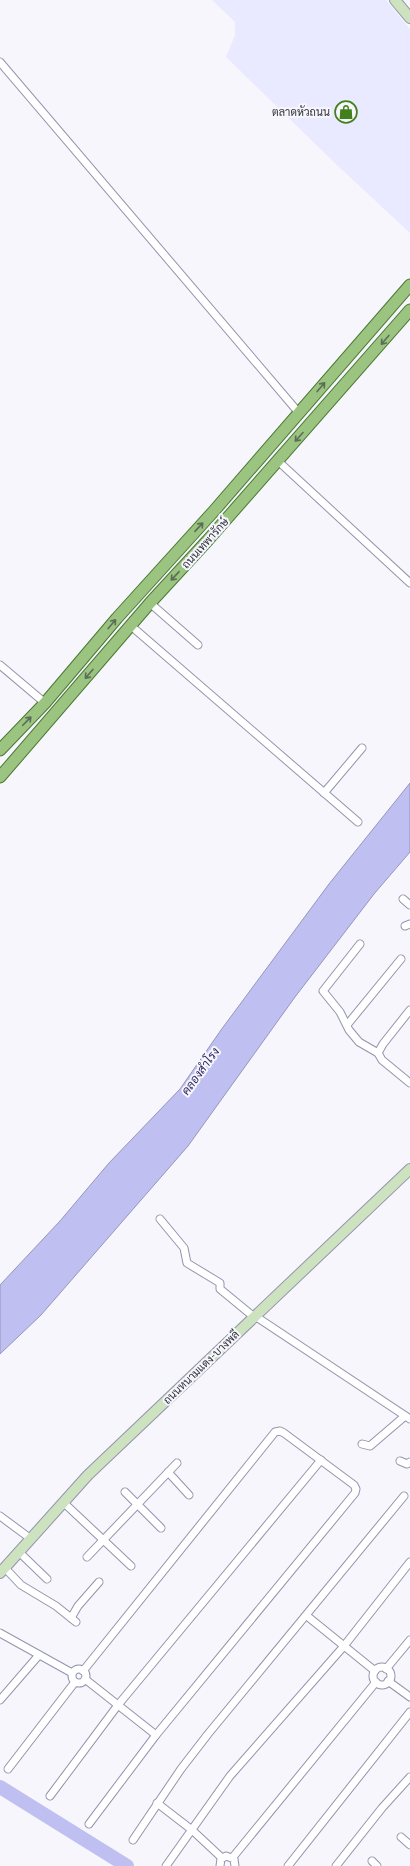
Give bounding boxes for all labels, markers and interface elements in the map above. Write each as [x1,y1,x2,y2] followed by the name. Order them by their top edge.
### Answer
[333,99,359,125] shop icon: ตลาดหัวถนน
[272,105,330,119] place label: ตลาดหัวถนน
[380,335,389,345] one-way arrow
[317,381,326,392] one-way arrow
[294,432,303,443] one-way arrow
[178,514,232,571] street label: ถนนเทพารักษ์
[195,522,204,532] one-way arrow
[170,571,180,581] one-way arrow
[108,618,117,629] one-way arrow
[84,668,93,679] one-way arrow
[22,717,31,727] one-way arrow
[178,1044,223,1098] water label: คลองสำโรง
[159,1326,242,1407] street label: ถนนหนามแดง-บางพลี

